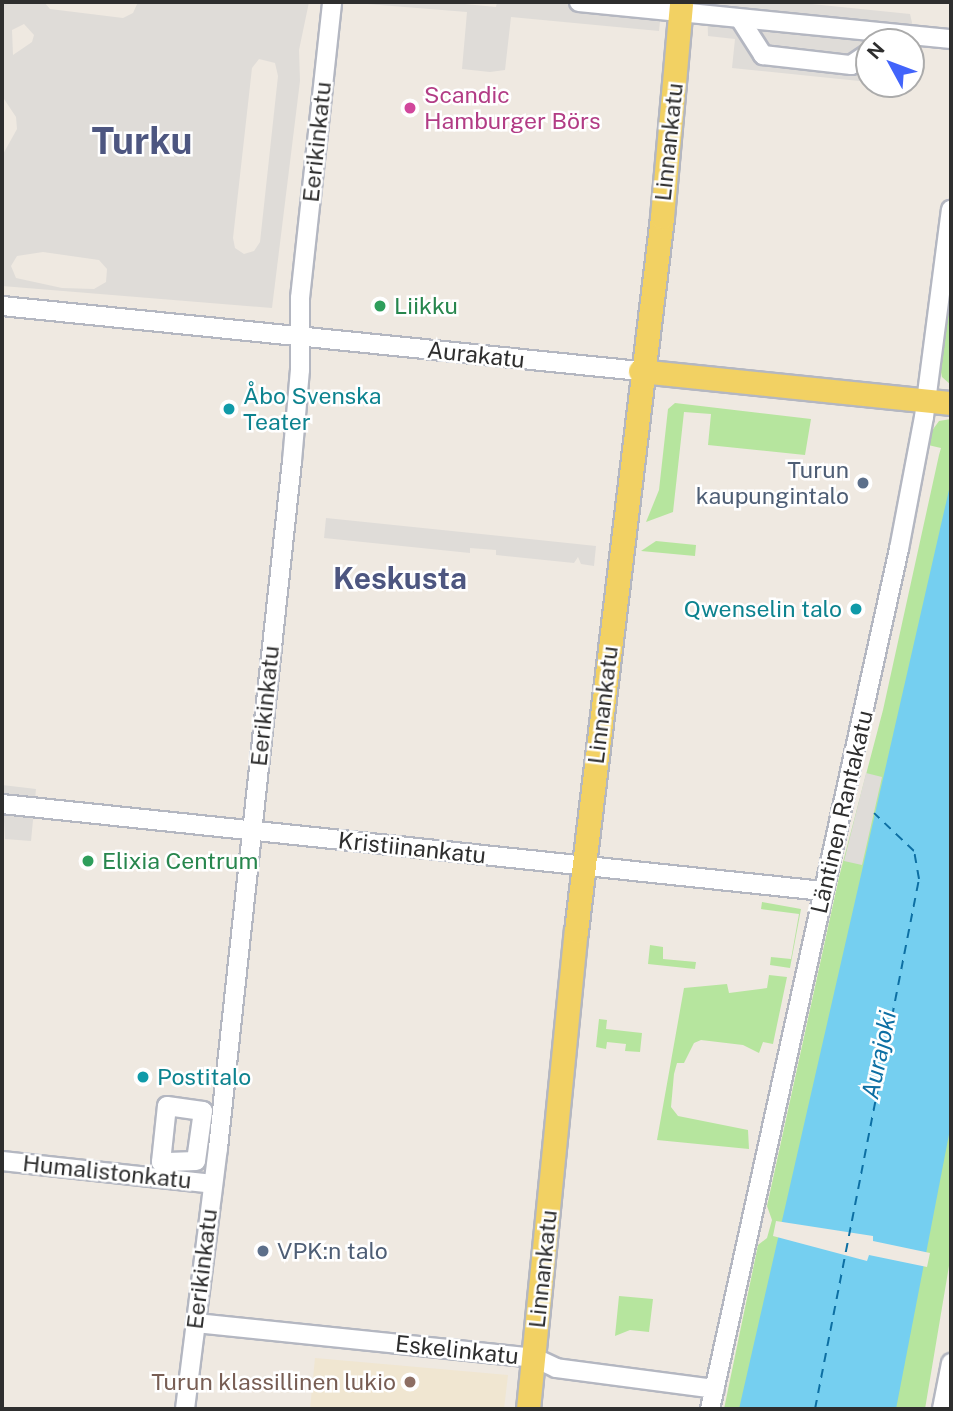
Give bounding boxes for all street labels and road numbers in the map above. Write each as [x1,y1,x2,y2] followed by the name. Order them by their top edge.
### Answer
[297,80,337,204] street label: Eerikinkatu
[649,82,689,202] street label: Linnankatu
[426,336,526,374] street label: Aurakatu
[245,644,285,768] street label: Eerikinkatu
[582,644,624,766] street label: Linnankatu
[805,708,879,916] street label: Läntinen Rantakatu
[337,827,487,869] street label: Kristiinankatu
[21,1149,193,1195] street label: Humalistonkatu
[181,1207,223,1331] street label: Eerikinkatu
[523,1209,563,1329] street label: Linnankatu
[394,1330,520,1370] street label: Eskelinkatu

